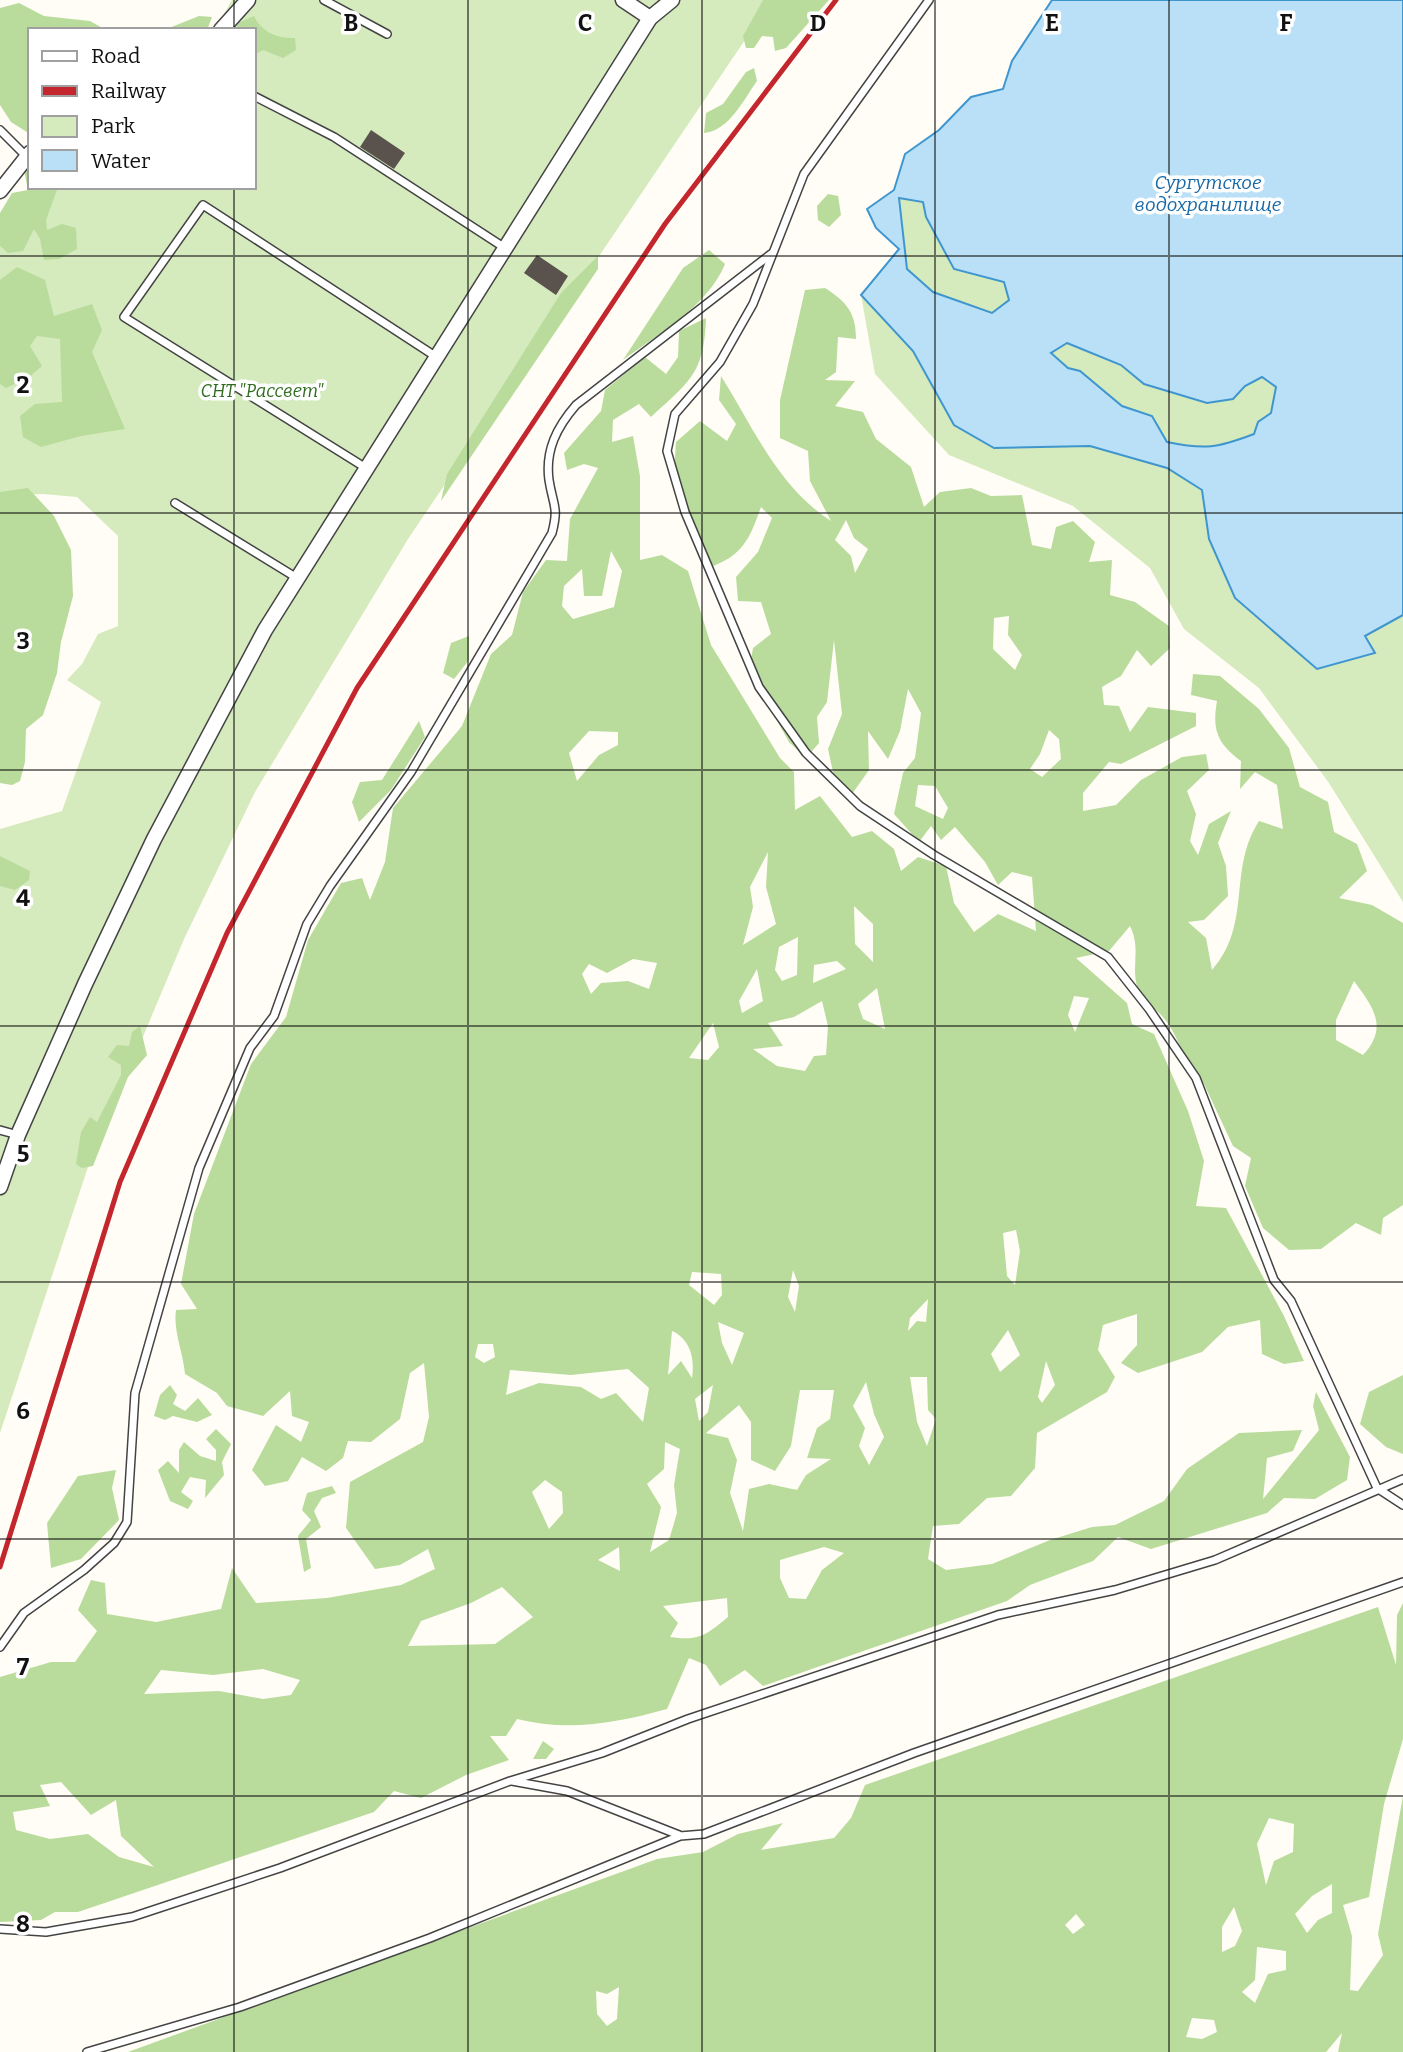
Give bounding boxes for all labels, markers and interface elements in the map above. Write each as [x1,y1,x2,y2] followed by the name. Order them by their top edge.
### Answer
[344,9,358,37] text: B
[578,9,592,37] text: C
[810,9,826,37] text: D
[1045,9,1059,37] text: E
[1280,9,1293,37] text: F
[28,28,256,189] legend
[91,43,140,69] text: Road
[91,78,167,104] text: Railway
[91,113,135,139] text: Park
[91,148,150,174] text: Water
[1135,171,1282,216] water label: Сургутское водохранилище
[17,371,30,399] text: 2
[200,380,324,402] park label: СНТ "Рассвет"
[16,627,30,655] text: 3
[16,884,30,912] text: 4
[17,1140,29,1168] text: 5
[16,1397,30,1425] text: 6
[17,1653,30,1681] text: 7
[16,1910,30,1938] text: 8

